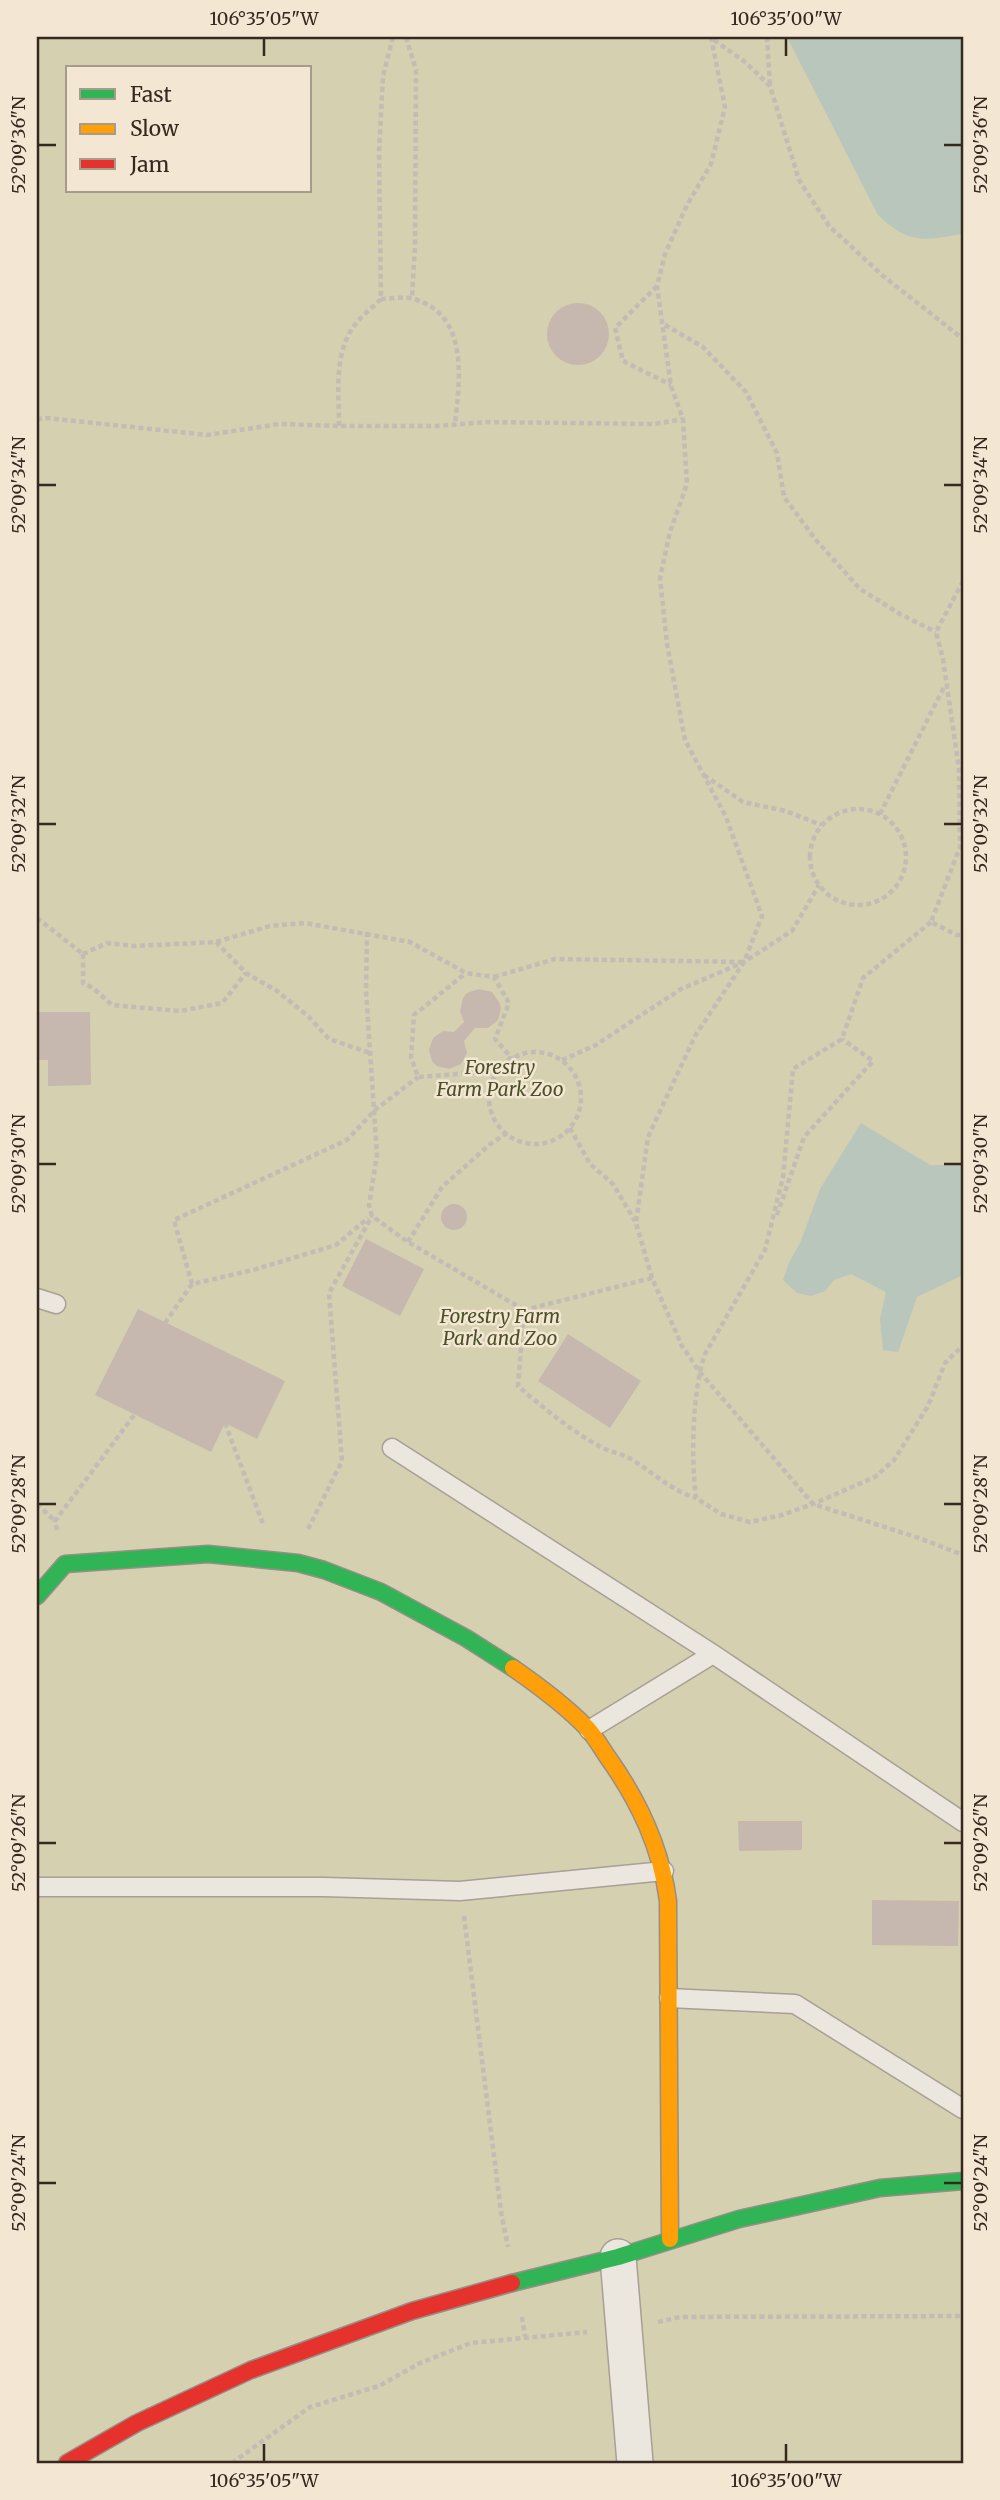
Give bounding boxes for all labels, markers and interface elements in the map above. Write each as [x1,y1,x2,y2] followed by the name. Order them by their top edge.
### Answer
[209,7,320,30] text: 106°35'05"W
[730,7,843,30] text: 106°35'00"W
[66,66,312,192] legend
[130,81,172,108] text: Fast
[7,96,30,194] text: 52°09'36"N
[969,96,992,194] text: 52°09'36"N
[130,115,179,142] text: Slow
[129,151,169,178] text: Jam
[7,436,30,534] text: 52°09'34"N
[969,436,992,534] text: 52°09'34"N
[7,775,30,873] text: 52°09'32"N
[969,775,992,873] text: 52°09'32"N
[436,1055,564,1101] park label: Forestry Farm Park Zoo
[7,1114,30,1214] text: 52°09'30"N
[969,1114,992,1214] text: 52°09'30"N
[439,1304,560,1350] park label: Forestry Farm Park and Zoo
[7,1454,30,1554] text: 52°09'28"N
[969,1454,992,1554] text: 52°09'28"N
[7,1794,30,1892] text: 52°09'26"N
[969,1794,992,1892] text: 52°09'26"N
[7,2134,30,2232] text: 52°09'24"N
[969,2134,992,2232] text: 52°09'24"N
[209,2469,320,2492] text: 106°35'05"W
[730,2469,843,2492] text: 106°35'00"W

